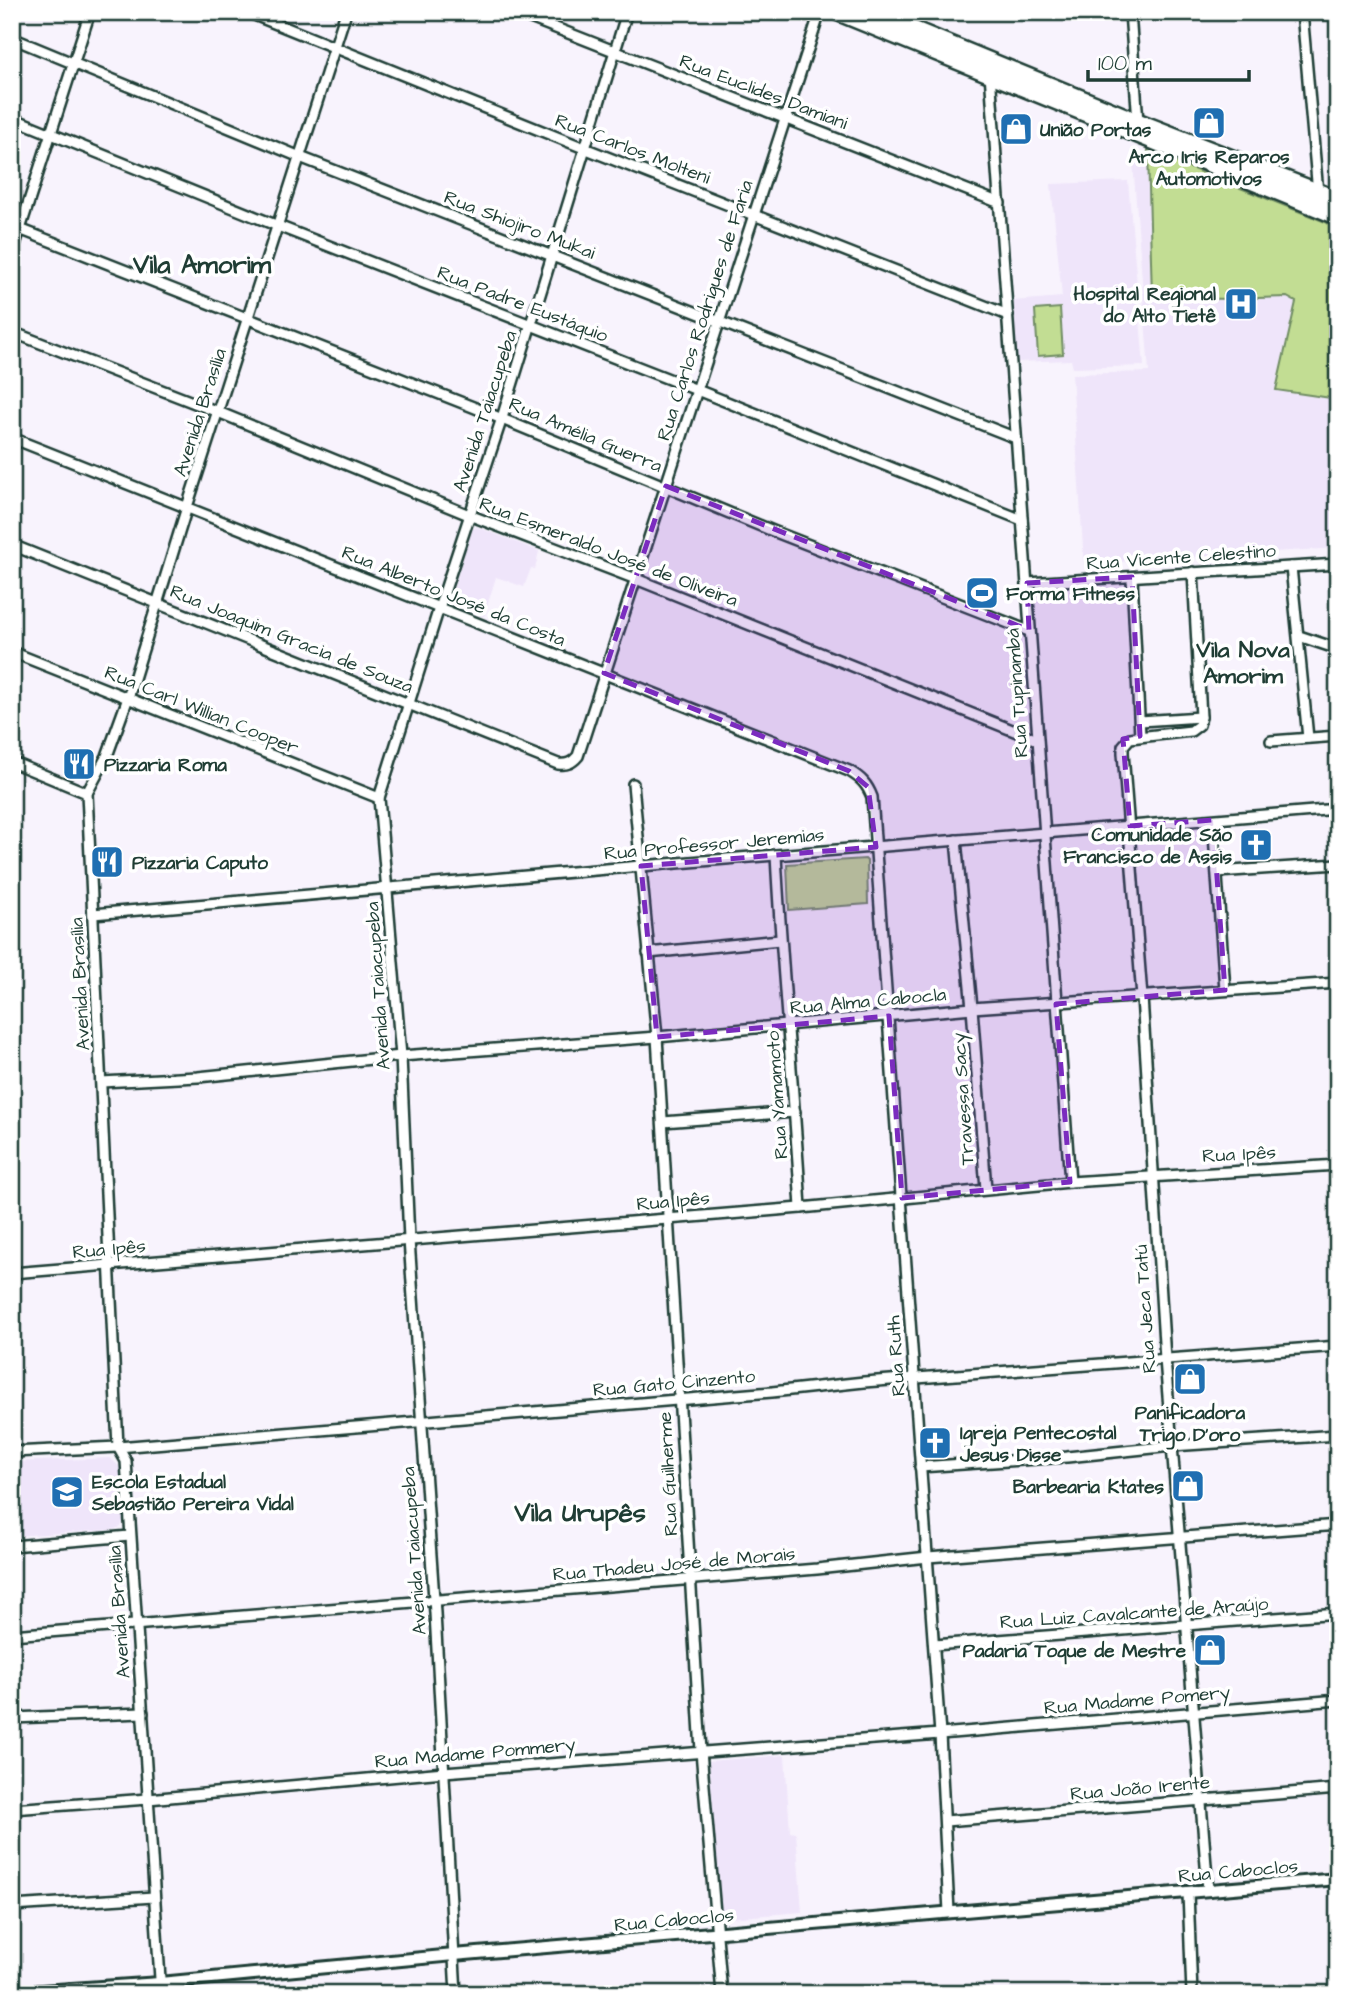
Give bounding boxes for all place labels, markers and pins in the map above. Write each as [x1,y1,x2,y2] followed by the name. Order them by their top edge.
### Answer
[1190,104,1228,142] shop icon: Arco Iris Reparos Automotivos
[997,110,1035,148] shop icon: União Portas
[1040,117,1152,144] place label: União Portas
[1128,144,1290,193] place label: Arco Iris Reparos Automotivos
[1074,281,1217,330] place label: Hospital Regional do Alto Tietê
[1222,285,1260,323] hospital icon: Hospital Regional do Alto Tietê
[963,574,1001,612] sports icon: Forma Fitness
[1006,581,1135,608] place label: Forma Fitness
[60,745,98,783] restaurant icon: Pizzaria Roma
[104,752,227,779] place label: Pizzaria Roma
[1063,822,1232,871] place label: Comunidade São Francisco de Assis
[1237,826,1275,864] church icon: Comunidade São Francisco de Assis
[88,843,126,881] restaurant icon: Pizzaria Caputo
[132,850,268,877] place label: Pizzaria Caputo
[1171,1360,1209,1398] shop icon: Panificadora Trigo D'oro
[1135,1400,1246,1450] place label: Panificadora Trigo D'oro
[959,1420,1117,1469] place label: Igreja Pentecostal Jesus Disse
[916,1424,954,1462] church icon: Igreja Pentecostal Jesus Disse
[1169,1467,1207,1505] shop icon: Barbearia Ktates
[91,1469,294,1518] place label: Escola Estadual Sebastião Pereira Vidal
[48,1473,86,1511] school or university icon: Escola Estadual Sebastião Pereira Vidal
[1013,1474,1164,1501] place label: Barbearia Ktates
[1191,1631,1229,1669] shop icon: Padaria Toque de Mestre
[963,1638,1187,1665] place label: Padaria Toque de Mestre

